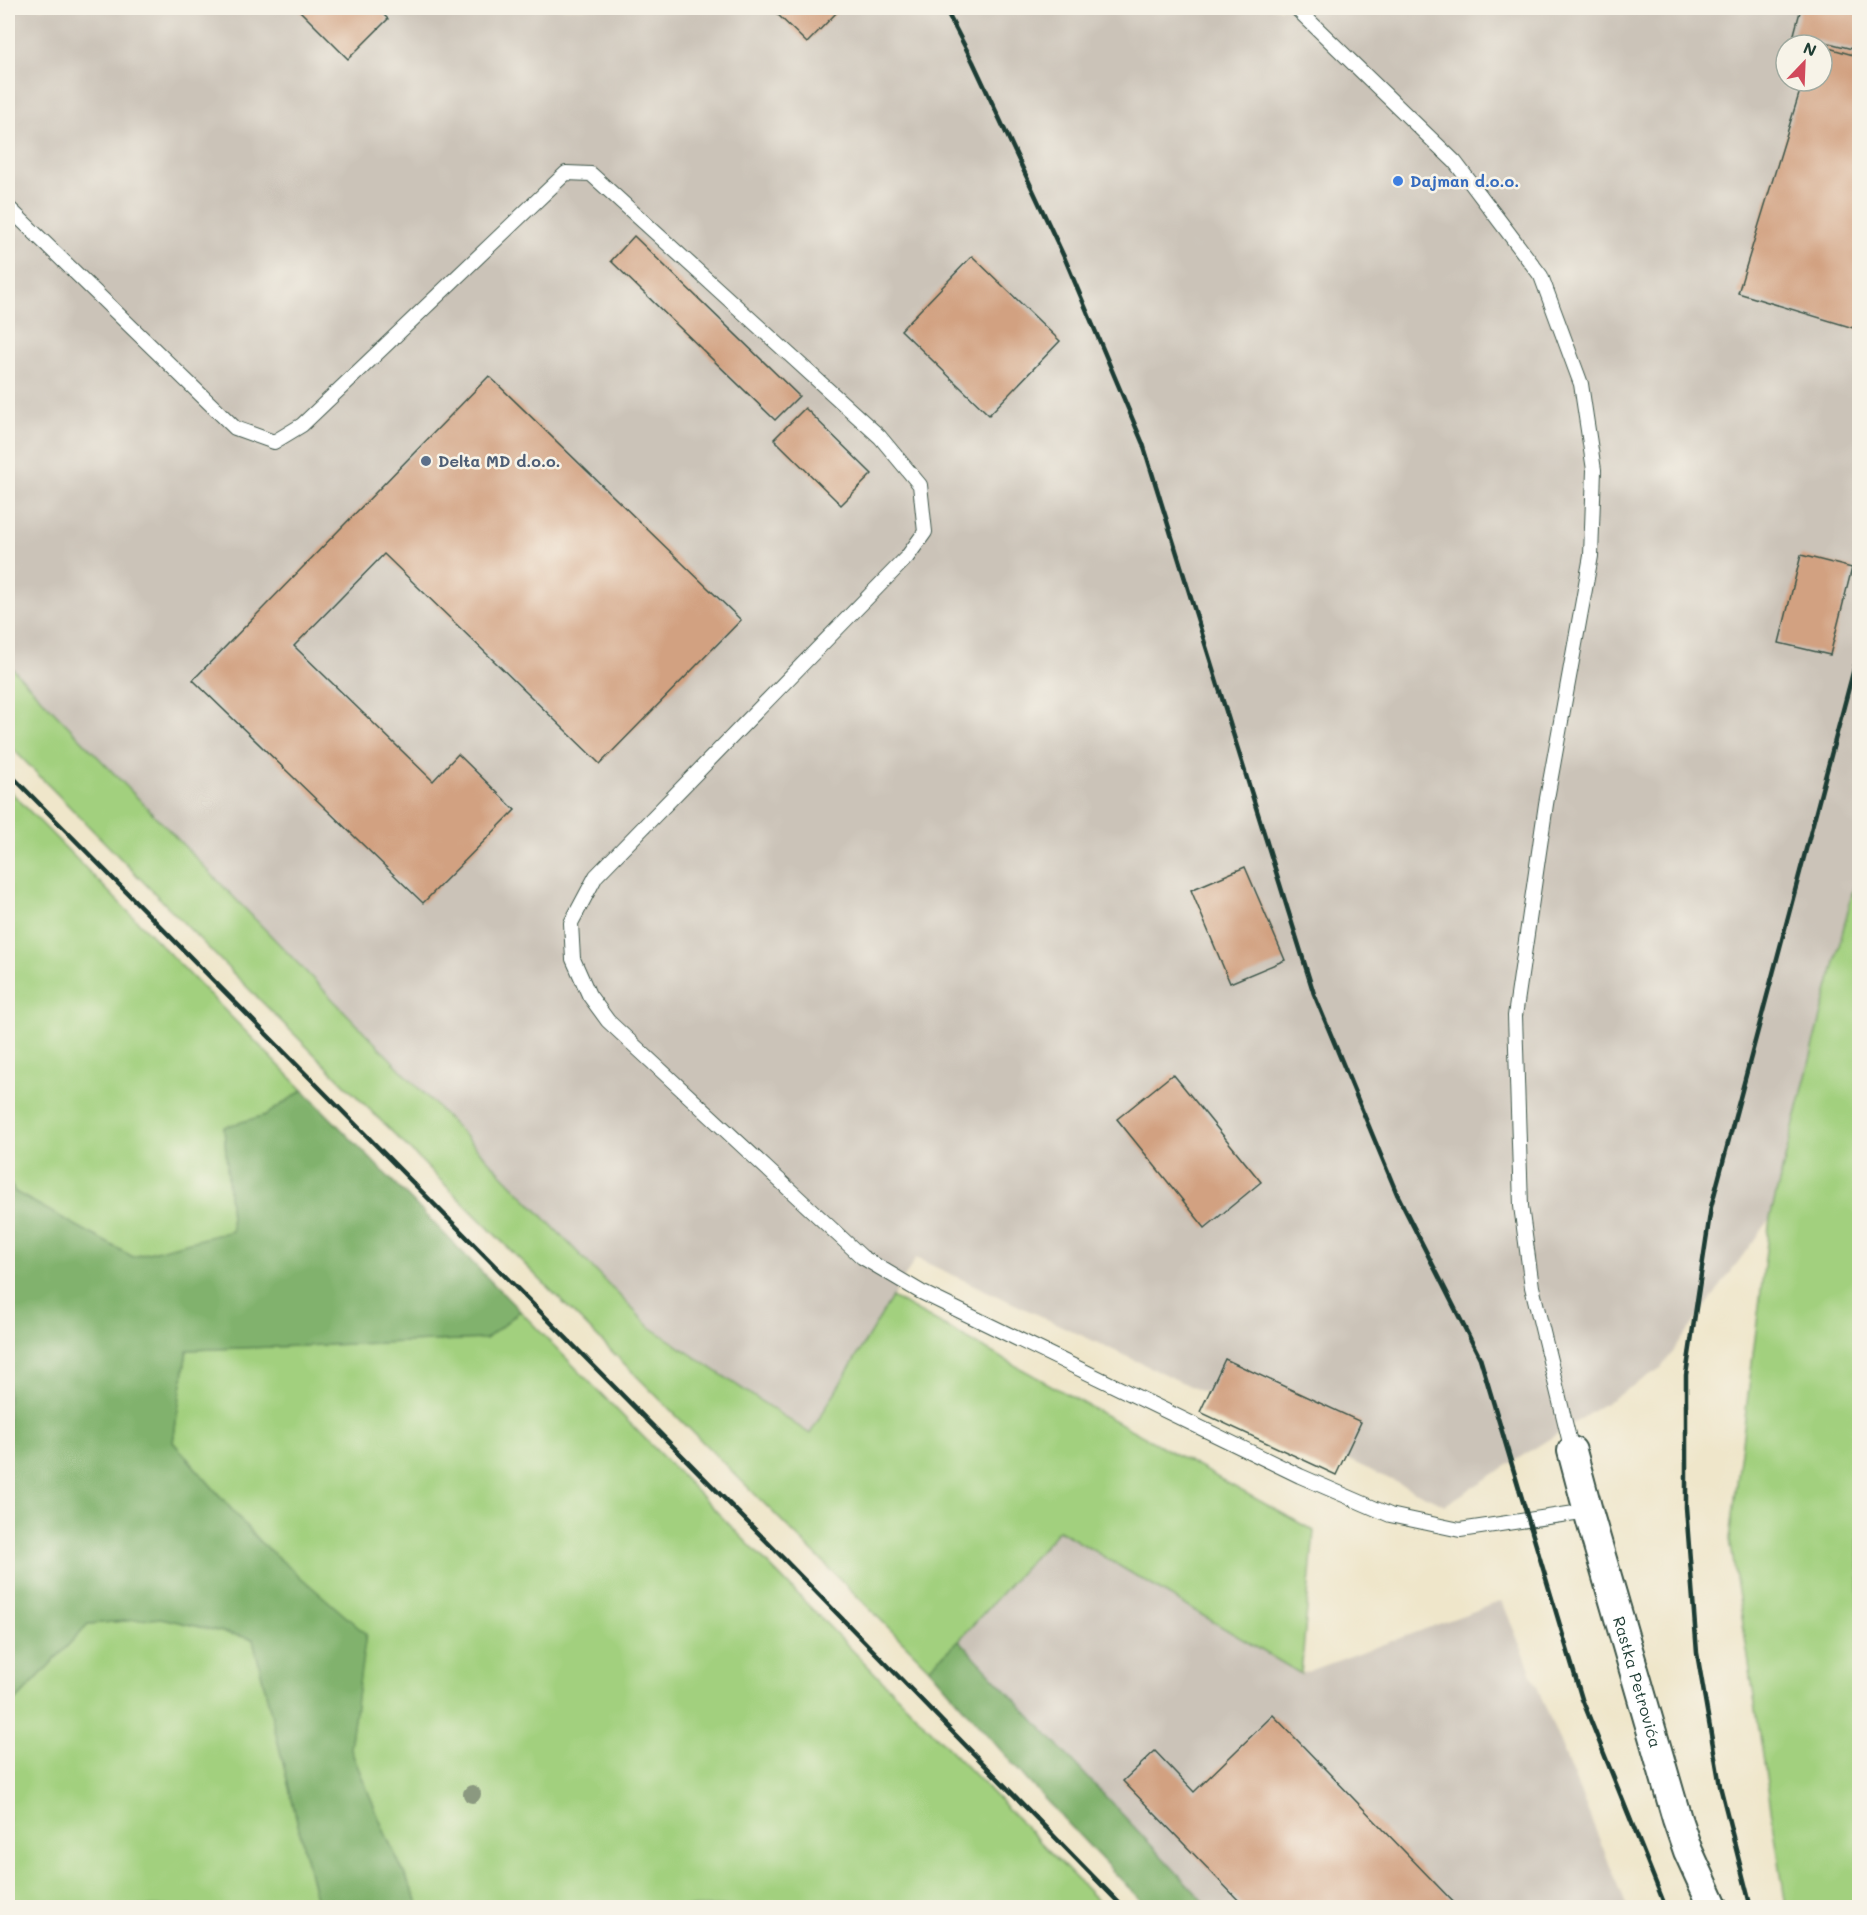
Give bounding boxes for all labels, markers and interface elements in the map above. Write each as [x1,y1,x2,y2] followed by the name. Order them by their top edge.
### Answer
[1774,33,1834,93] north arrow
[1800,37,1820,61] text: N
[1410,170,1519,191] place label: Dajman d.o.o.
[1391,174,1405,188] marker: Dajman d.o.o.
[438,450,561,471] place label: Delta MD d.o.o.
[419,454,433,468] marker: Delta MD d.o.o.
[1609,1614,1667,1750] street label: Rastka Petrovića

